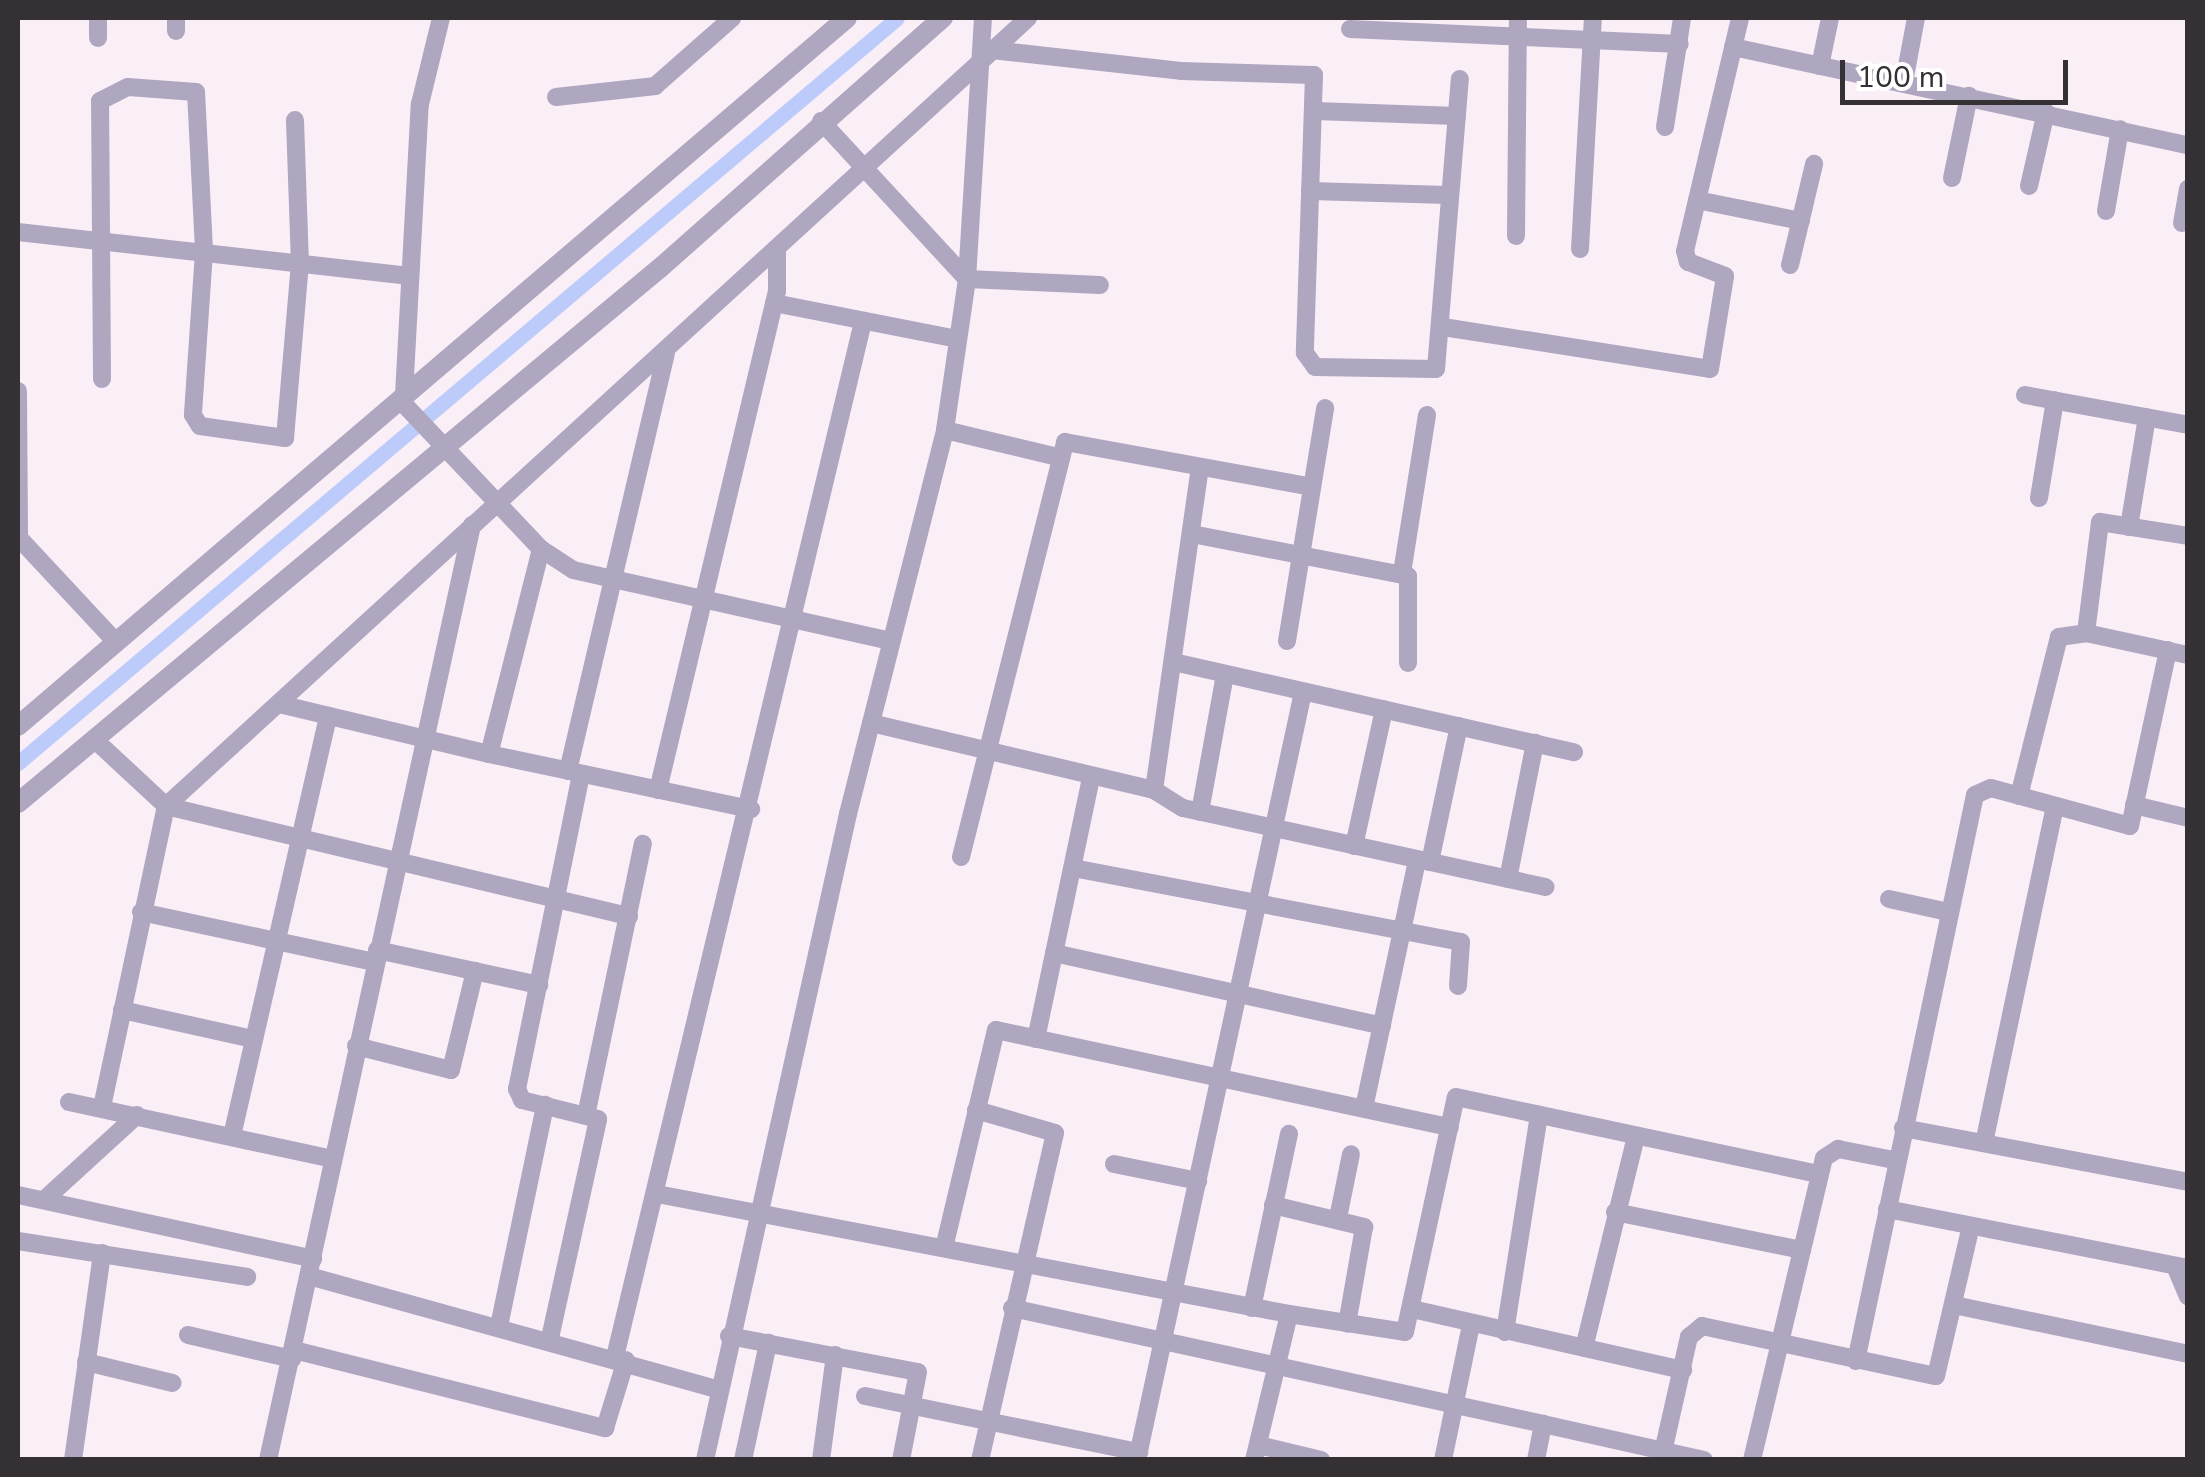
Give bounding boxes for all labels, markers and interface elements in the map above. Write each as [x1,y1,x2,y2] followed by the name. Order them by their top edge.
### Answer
[1845,40,2072,102] scale bar
[1857,57,1944,98] text: 100 m

